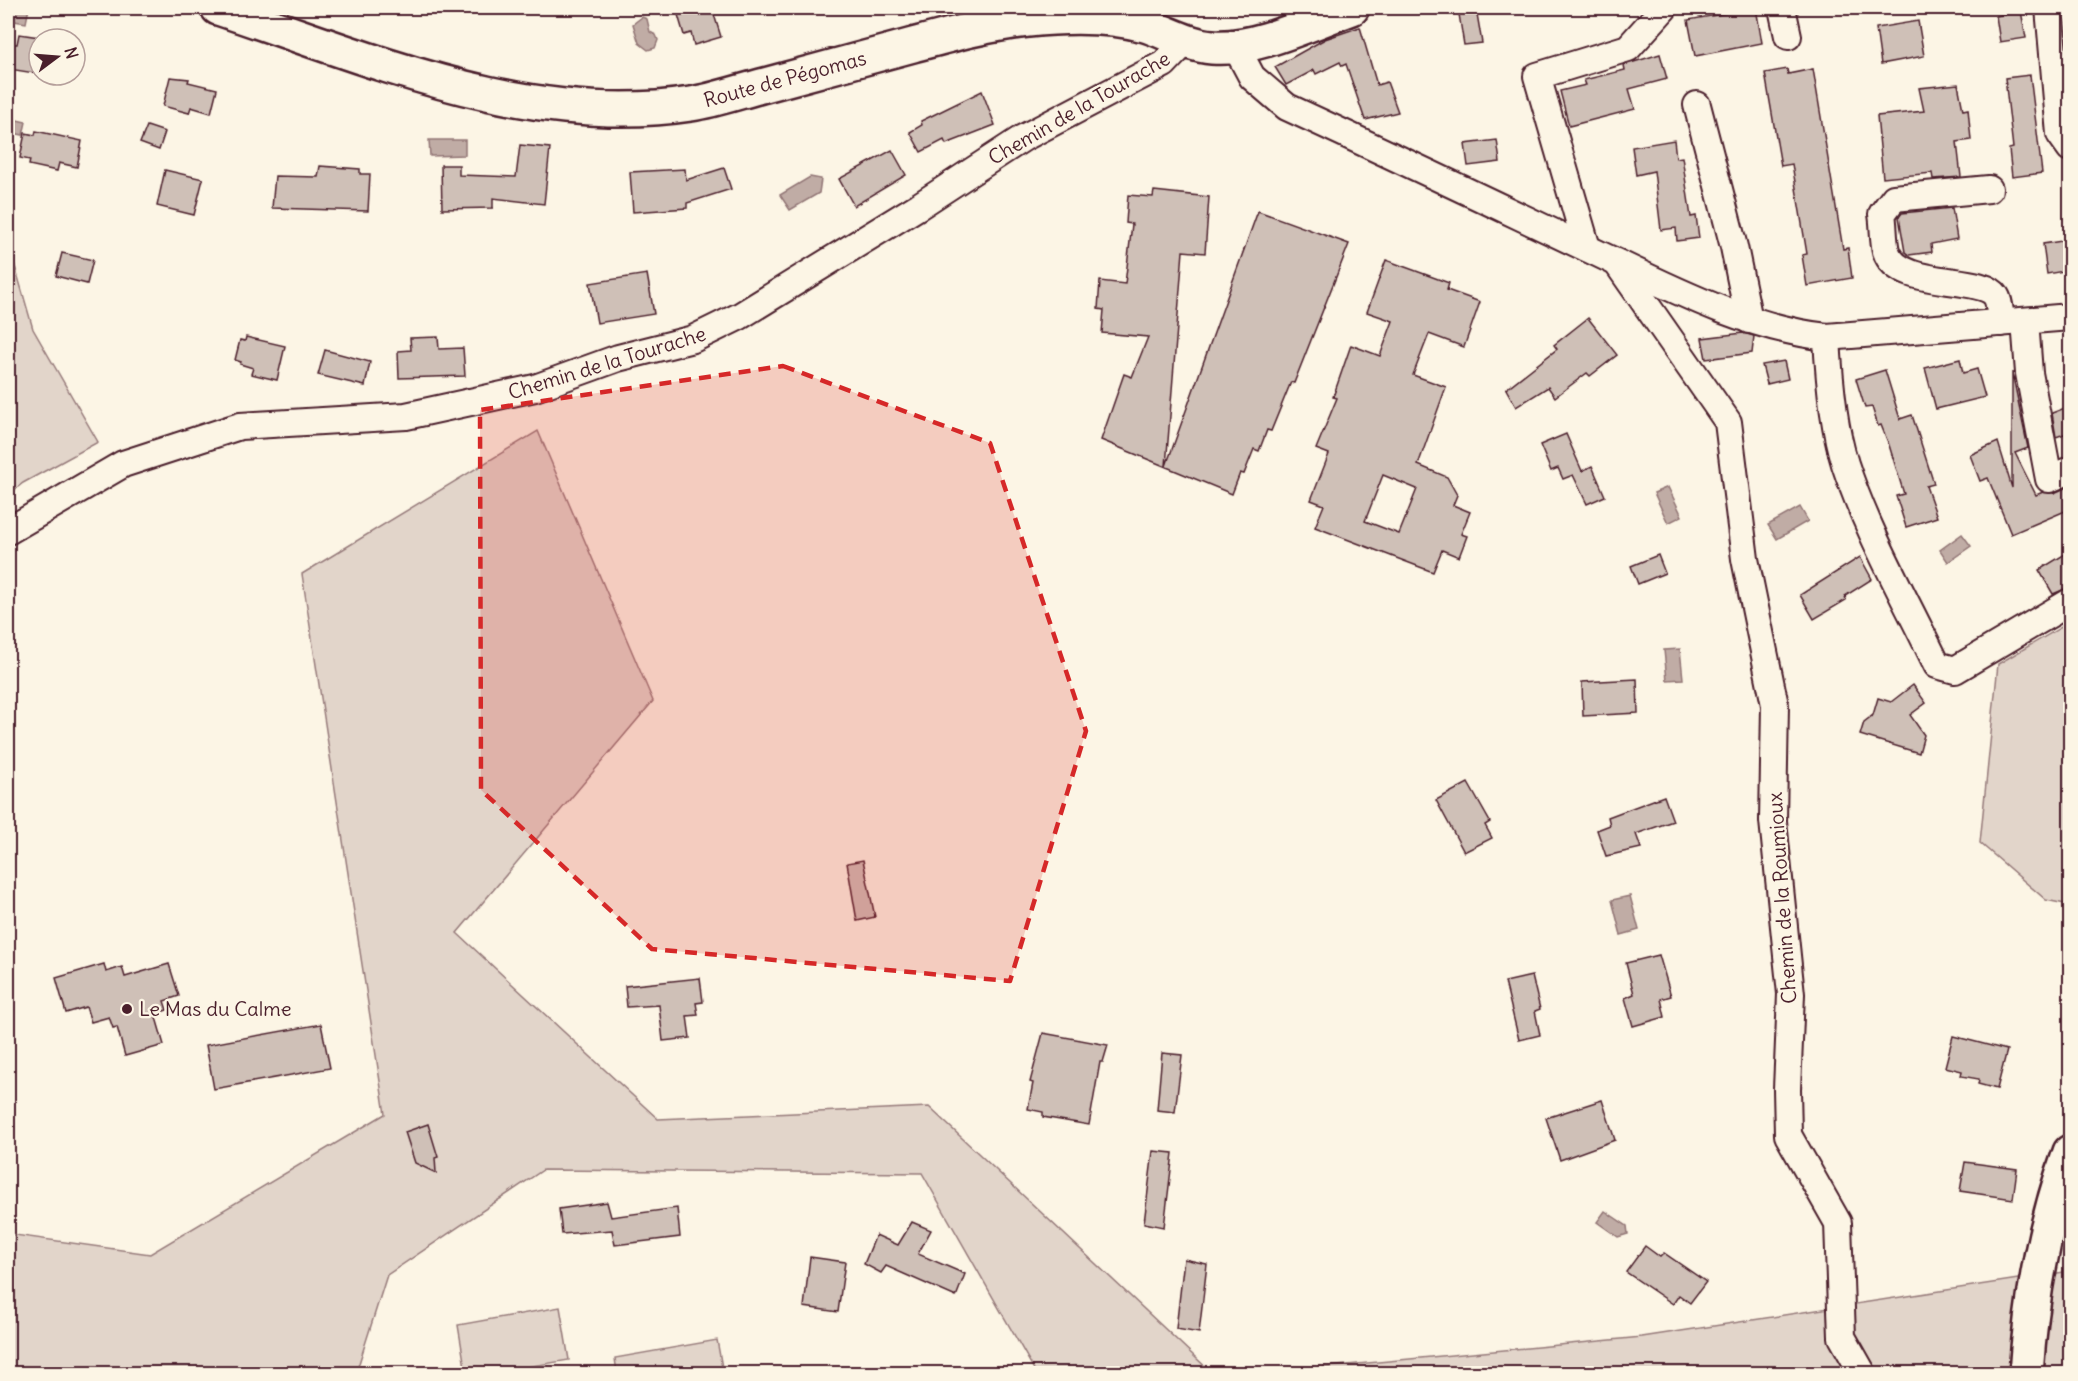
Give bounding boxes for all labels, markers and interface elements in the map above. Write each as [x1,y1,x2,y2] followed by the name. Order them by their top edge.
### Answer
[27,27,87,87] north arrow
[60,45,83,61] text: N
[701,45,869,112] street label: Route de Pégomas
[983,45,1174,170] street label: Chemin de la Tourache
[505,321,709,405] street label: Chemin de la Tourache
[1762,791,1801,1005] street label: Chemin de la Roumioux
[139,996,292,1021] place label: Le Mas du Calme
[120,1002,134,1016] marker: Le Mas du Calme

